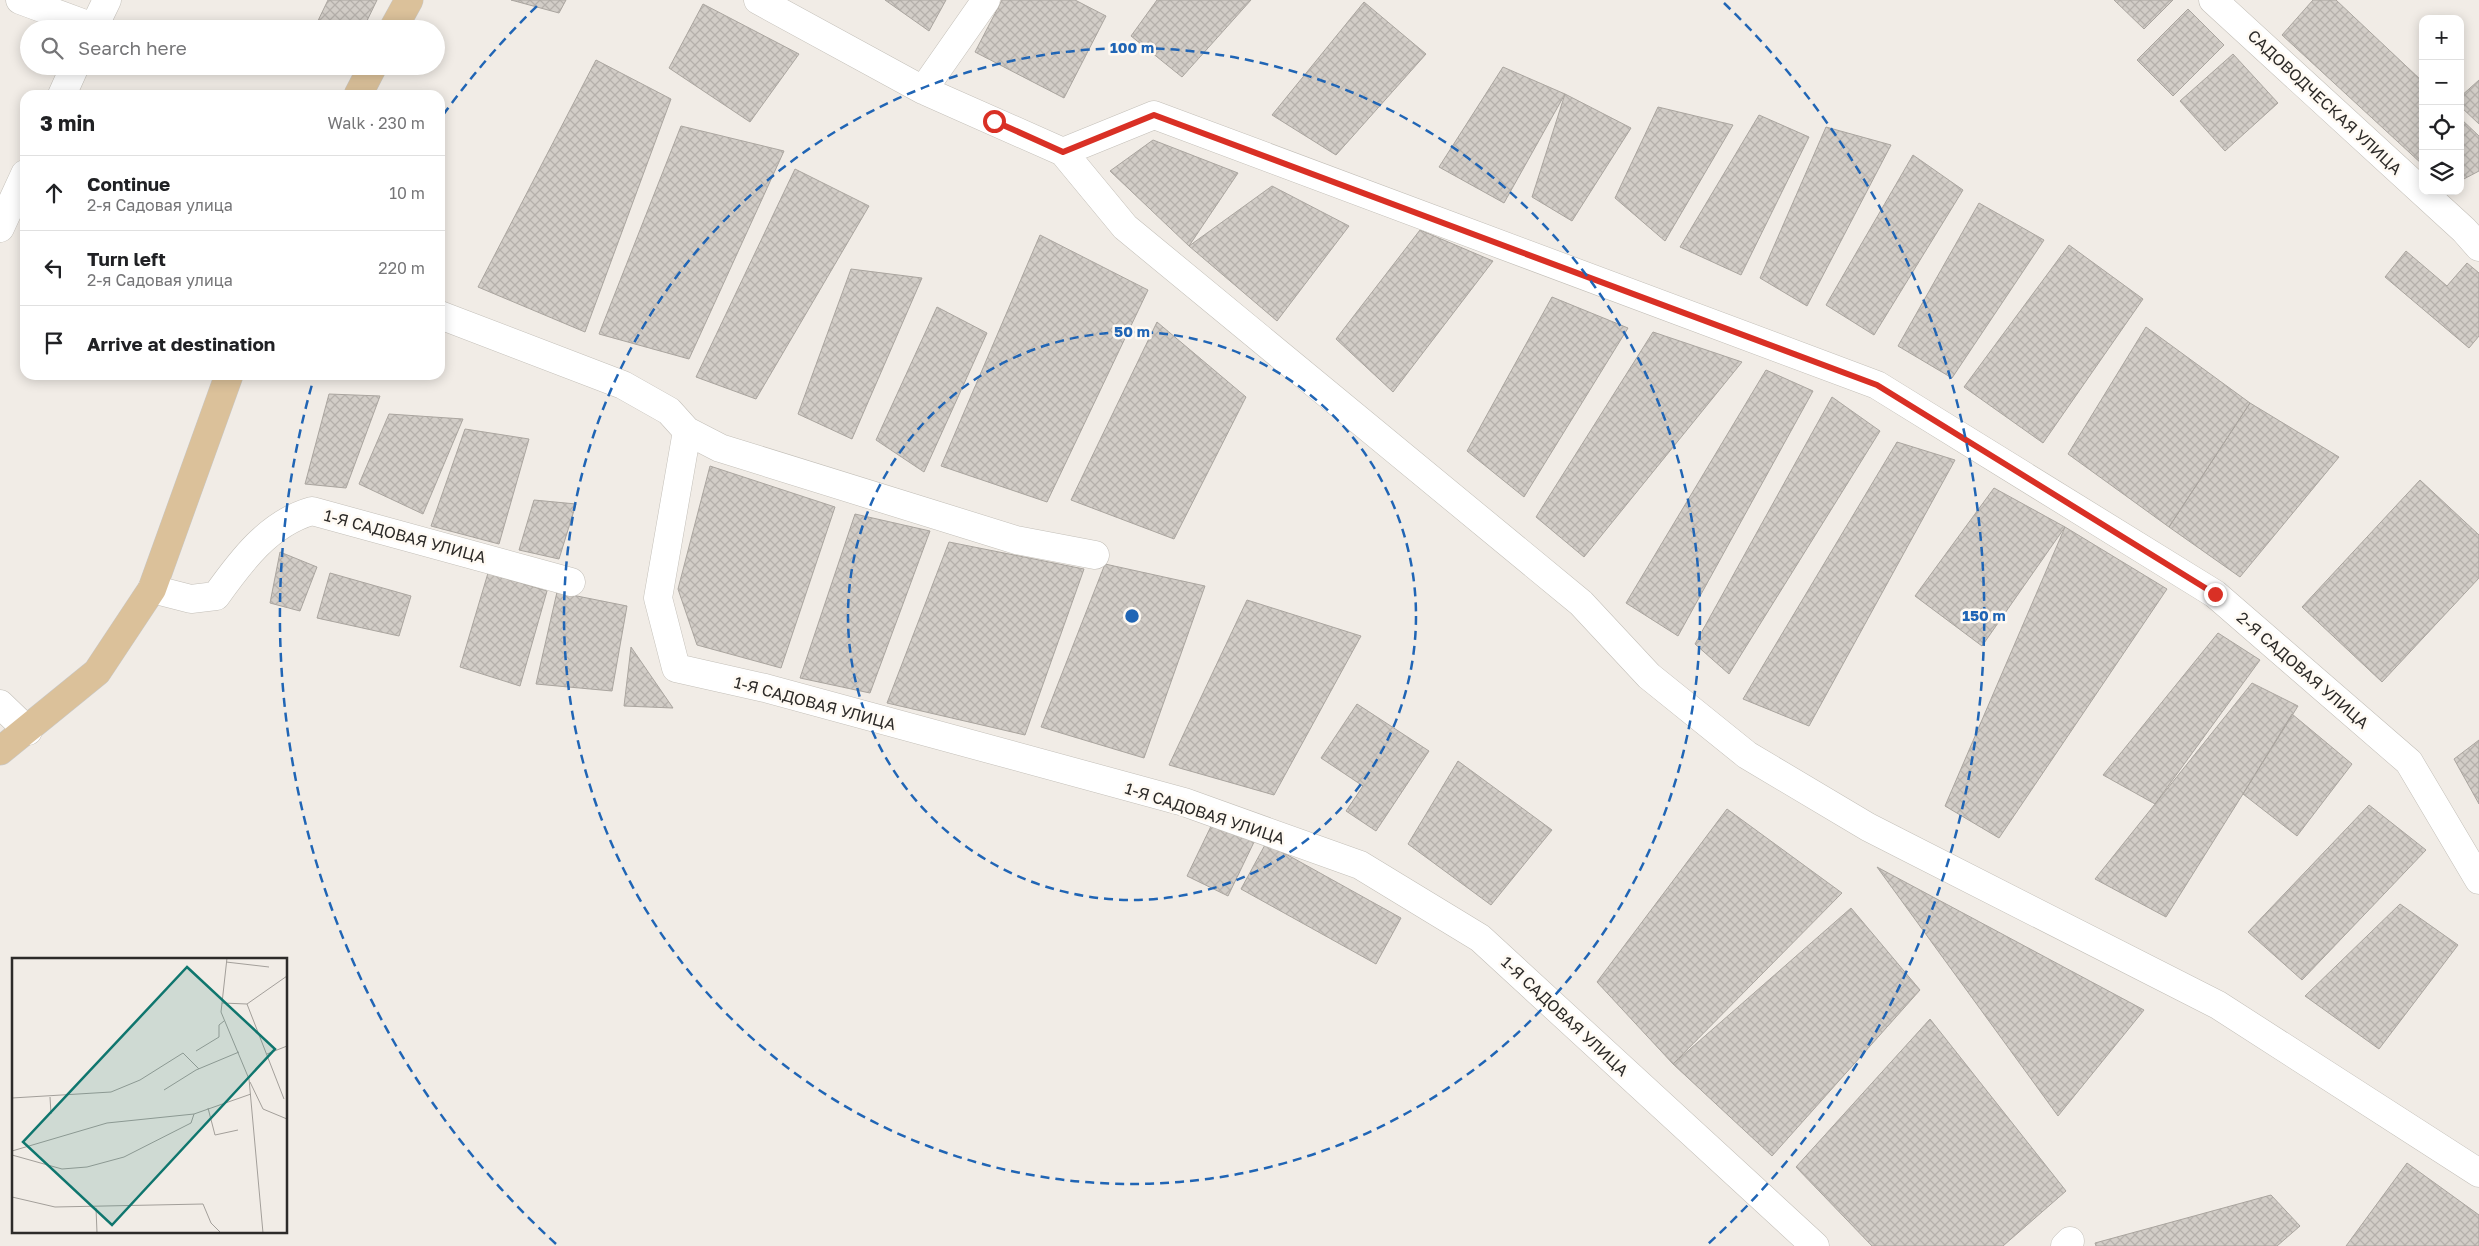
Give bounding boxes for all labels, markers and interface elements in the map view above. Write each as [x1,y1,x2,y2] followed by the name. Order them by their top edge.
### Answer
[2419,15,2464,195] map controls
[2419,15,2464,60] button: +
[20,20,445,75] search box
[2244,25,2407,179] street label: САДОВОДЧЕСКАЯ УЛИЦА
[38,34,66,62] icon: search
[78,36,187,59] text: Search here
[1110,38,1154,56] text: 100 m
[2419,60,2464,105] button: −
[2419,105,2464,150] button: locate
[40,110,95,136] text: 3 min
[983,110,1006,133] route start
[328,113,425,133] text: Walk · 230 m
[2419,150,2464,195] button: layers
[87,172,170,195] text: Continue
[40,179,68,207] icon: ahead
[389,183,425,203] text: 10 m
[87,195,233,215] text: 2-я Садовая улица
[87,247,166,270] text: Turn left
[40,254,68,282] icon: left
[378,258,425,278] text: 220 m
[87,270,233,290] text: 2-я Садовая улица
[1114,322,1150,340] text: 50 m
[40,329,68,357] icon: arrive
[87,332,275,355] text: Arrive at destination
[322,505,488,567] street label: 1-Я САДОВАЯ УЛИЦА
[2204,583,2227,606] route end
[1962,606,2006,624] text: 150 m
[1123,607,1141,625] centre of rings
[2233,607,2373,733] street label: 2-Я САДОВАЯ УЛИЦА
[732,672,898,734] street label: 1-Я САДОВАЯ УЛИЦА
[1123,778,1288,848] street label: 1-Я САДОВАЯ УЛИЦА
[1497,952,1633,1080] street label: 1-Я САДОВАЯ УЛИЦА
[12,958,288,1234] inset map

